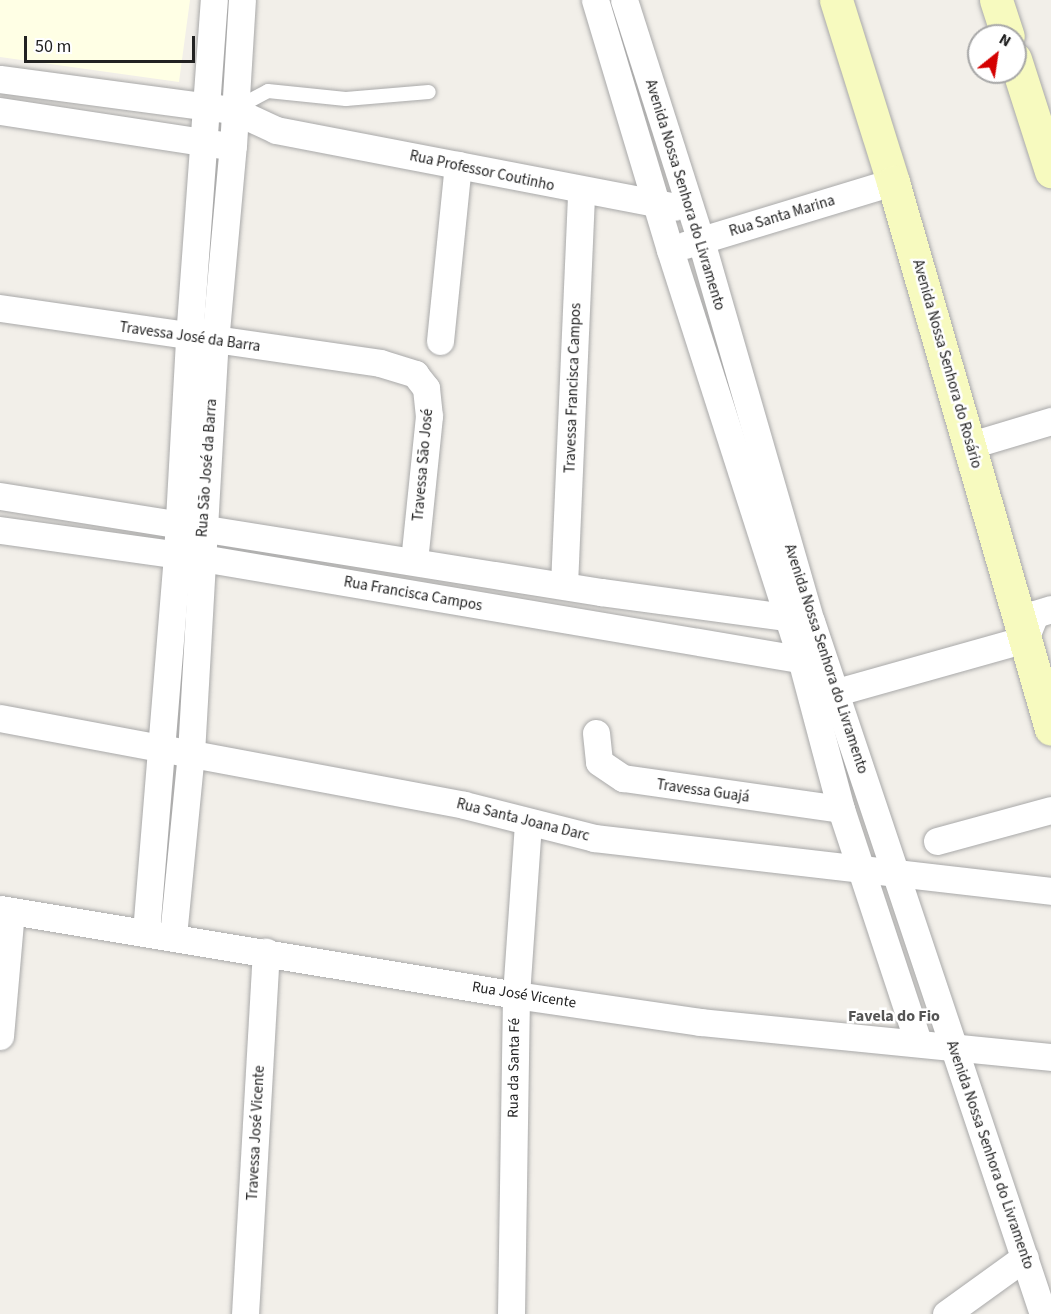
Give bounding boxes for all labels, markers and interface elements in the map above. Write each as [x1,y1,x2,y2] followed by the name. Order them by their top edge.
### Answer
[27,24,198,62] scale bar
[967,24,1027,84] north arrow
[995,28,1015,52] text: N
[35,34,71,59] text: 50 m
[641,77,729,313] street label: Avenida Nossa Senhora do Livramento
[408,147,556,195] street label: Rua Professor Coutinho
[727,191,837,241] street label: Rua Santa Marina
[909,258,985,470] street label: Avenida Nossa Senhora do Rosário
[561,303,585,473] street label: Travessa Francisca Campos
[118,318,262,356] street label: Travessa José da Barra
[193,398,221,538] street label: Rua São José da Barra
[409,408,437,522] street label: Travessa São José
[780,542,872,776] street label: Avenida Nossa Senhora do Livramento
[342,573,484,615] street label: Rua Francisca Campos
[655,776,751,806] street label: Travessa Guajá
[455,795,591,845] street label: Rua Santa Joana Darc
[471,978,577,1012] street label: Rua José Vicente
[848,1006,940,1026] district label: Favela do Fio
[504,1018,524,1118] street label: Rua da Santa Fé
[942,1038,1038,1272] street label: Avenida Nossa Senhora do Livramento
[243,1065,269,1201] street label: Travessa José Vicente

